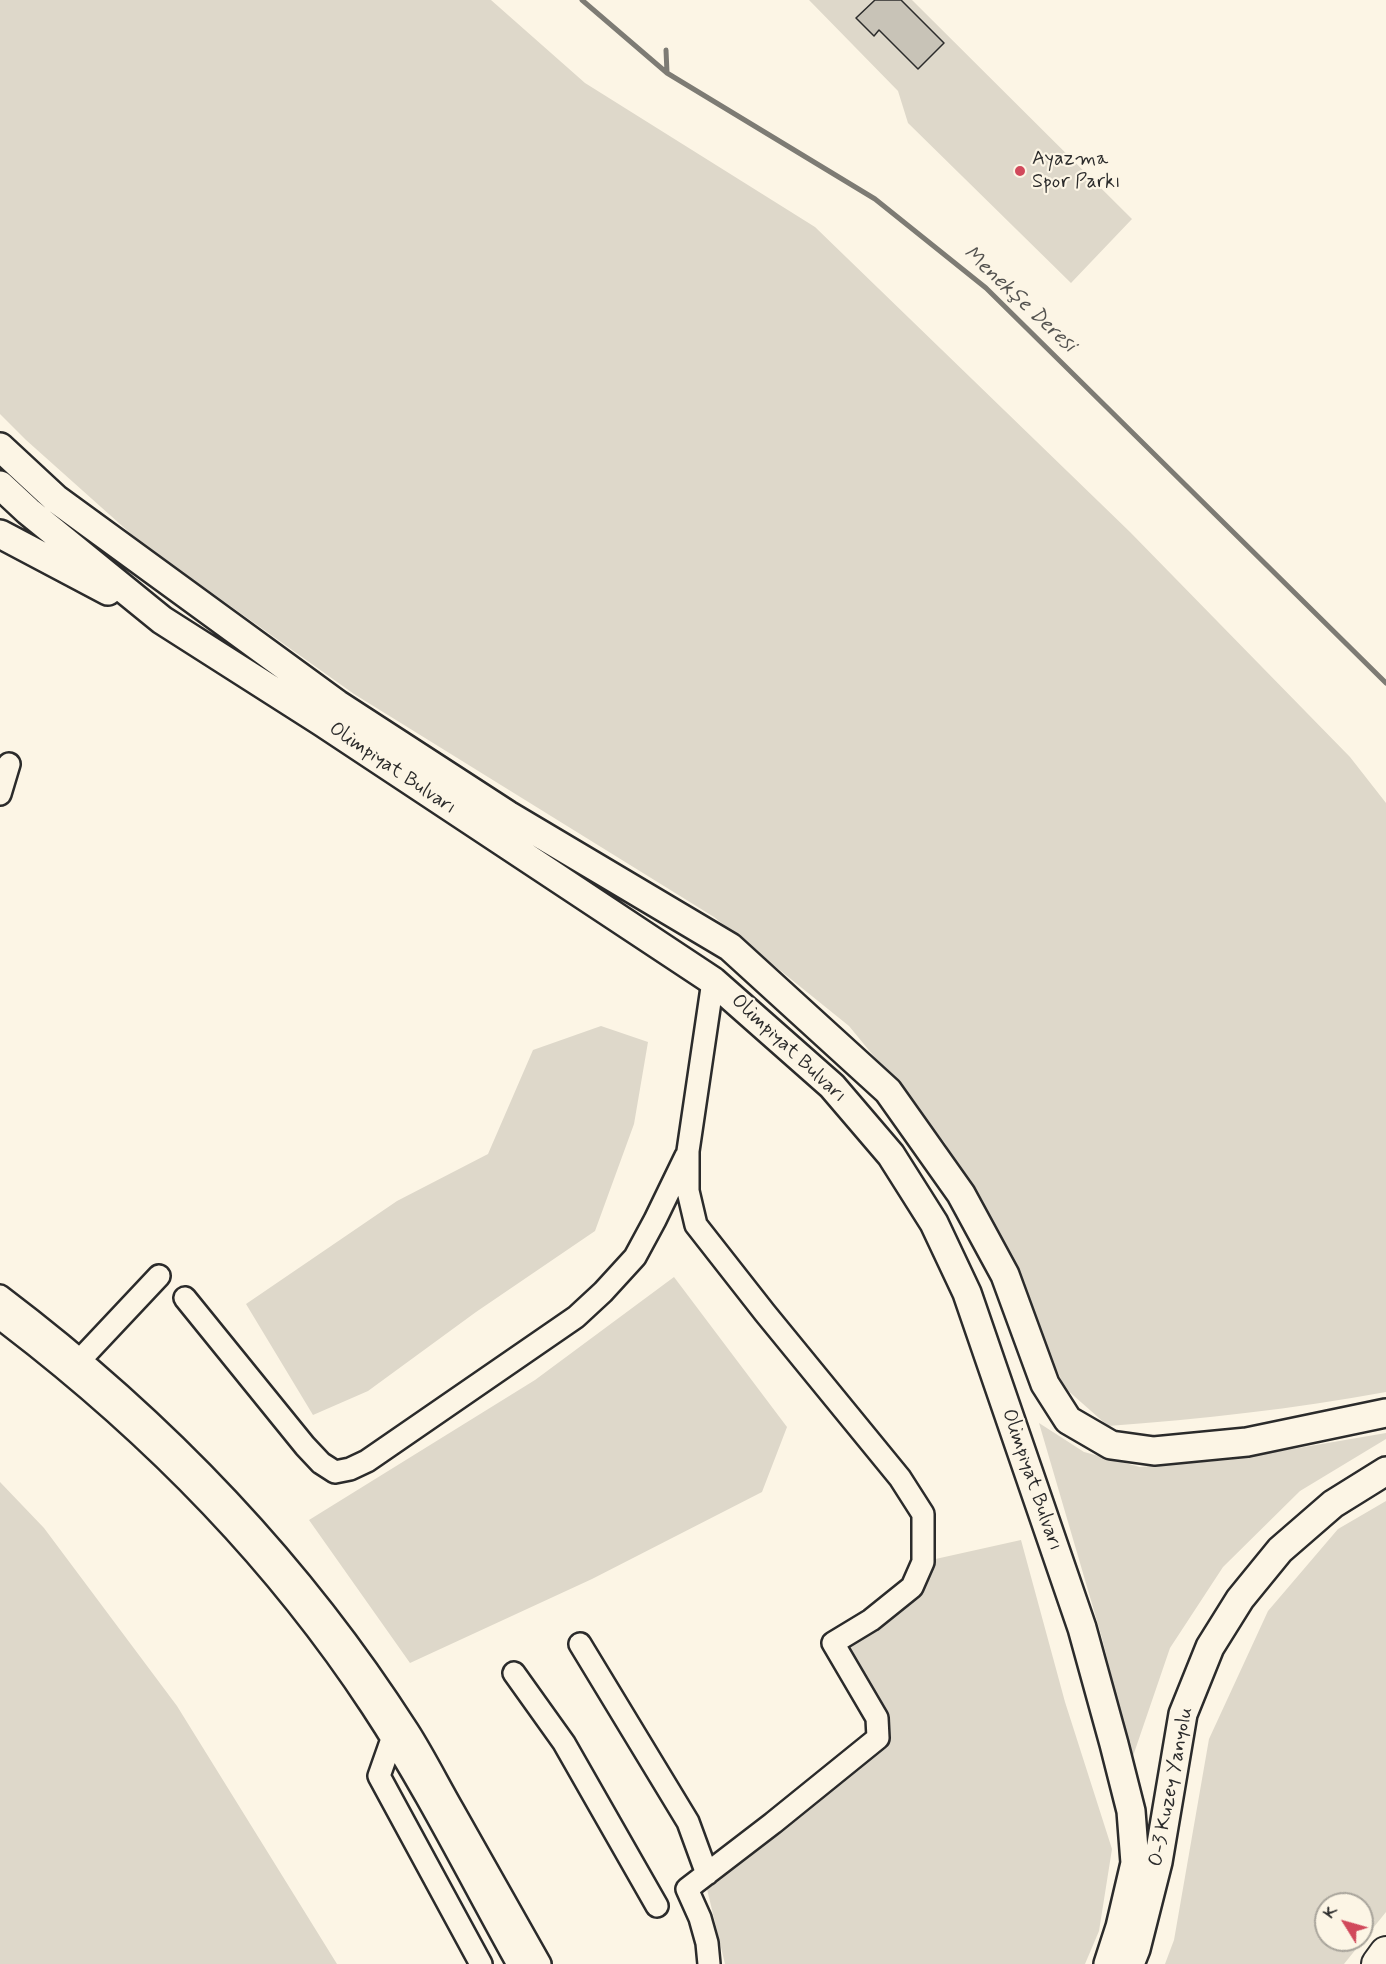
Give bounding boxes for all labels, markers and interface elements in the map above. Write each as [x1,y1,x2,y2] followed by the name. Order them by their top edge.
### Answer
[1032,148,1120,195] place label: Ayazma Spor Parkı
[1013,164,1027,178] marker: Ayazma Spor Parkı
[957,241,1081,359] water label: Menekşe Deresi
[324,718,460,820] street label: Olimpiyat Bulvarı
[726,990,850,1108] street label: Olimpiyat Bulvarı
[995,1406,1067,1554] street label: Olimpiyat Bulvarı
[1145,1705,1199,1869] street label: O-3 Kuzey Yanyolu
[1314,1892,1374,1952] north arrow
[1319,1901,1343,1923] text: K

